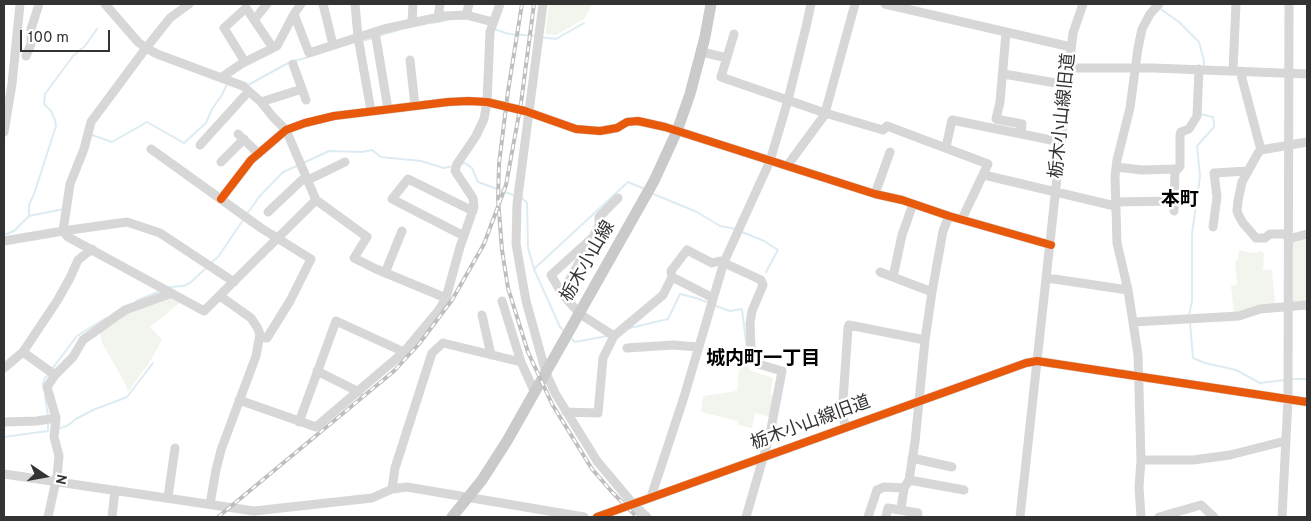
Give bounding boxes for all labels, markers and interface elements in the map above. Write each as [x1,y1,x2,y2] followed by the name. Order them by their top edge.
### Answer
[22,20,112,52] scale bar
[28,29,69,48] text: 100 m
[1047,52,1081,180] street label: 栃木小山線旧道
[1161,190,1199,212] district label: 本町
[557,218,621,306] street label: 栃木小山線
[706,349,820,371] district label: 城内町一丁目
[748,392,874,456] street label: 栃木小山線旧道
[20,451,70,501] north arrow
[51,473,70,486] text: N

